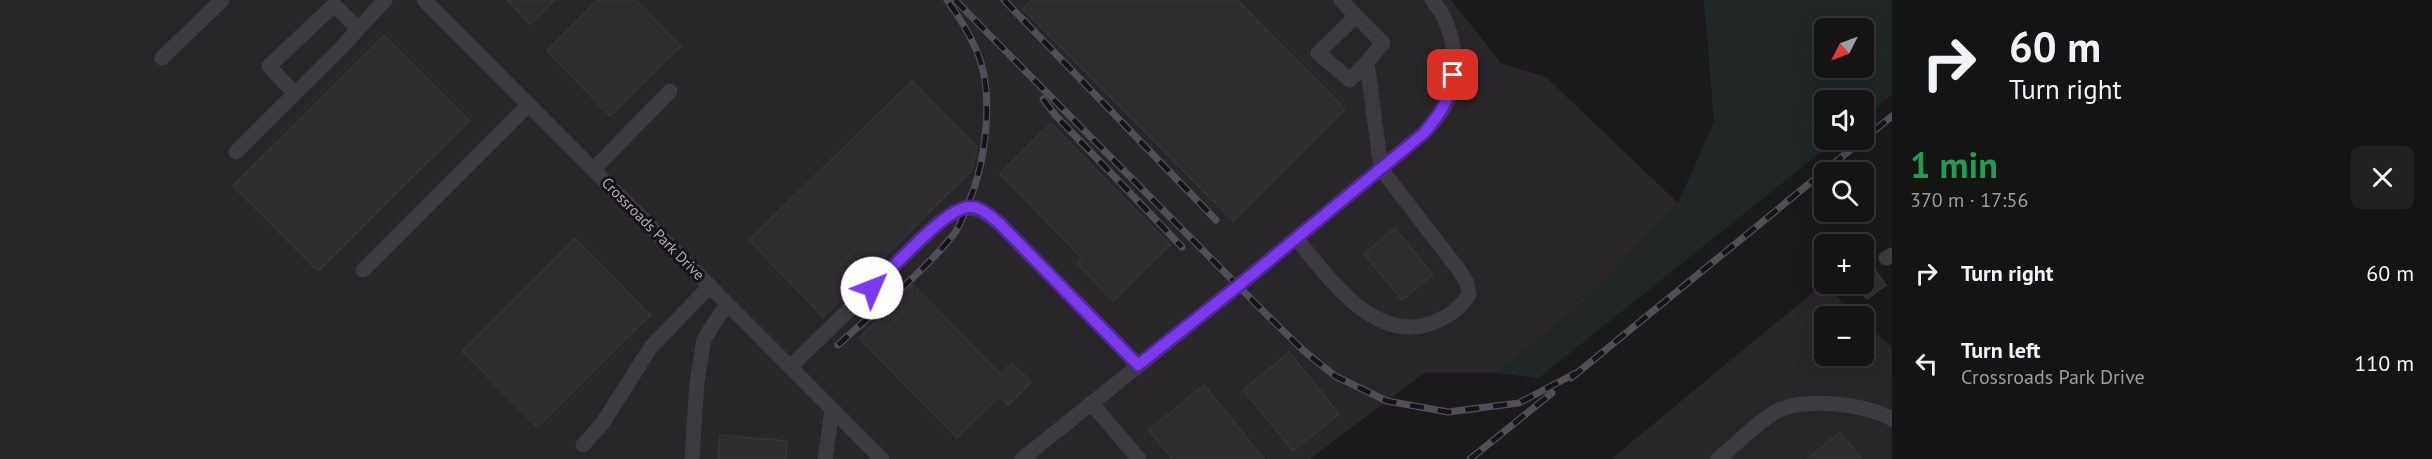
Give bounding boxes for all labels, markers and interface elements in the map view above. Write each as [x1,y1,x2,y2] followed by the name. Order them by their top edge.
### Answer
[1814,18,1874,78] north arrow
[1814,18,1874,366] map controls
[2009,19,2101,74] text: 60 m
[1910,24,1988,102] icon: right
[1427,49,1478,100] pin
[1436,58,1469,91] icon: arrive
[2009,72,2122,106] text: Turn right
[1814,90,1874,150] button: sound
[1910,141,1998,188] text: 1 min
[2351,146,2414,209] button: close
[1814,162,1874,222] button: search
[598,173,709,284] street label: Crossroads Park Drive
[1910,187,2028,213] text: 370 m · 17:56
[1814,234,1874,294] button: +
[840,256,904,320] position arrow
[1910,257,1943,290] icon: right
[1961,259,2053,287] text: Turn right
[2366,259,2414,287] text: 60 m
[1814,306,1874,366] button: −
[1961,336,2041,364] text: Turn left
[1910,347,1943,380] icon: left
[2354,349,2414,377] text: 110 m
[1961,364,2145,390] text: Crossroads Park Drive

